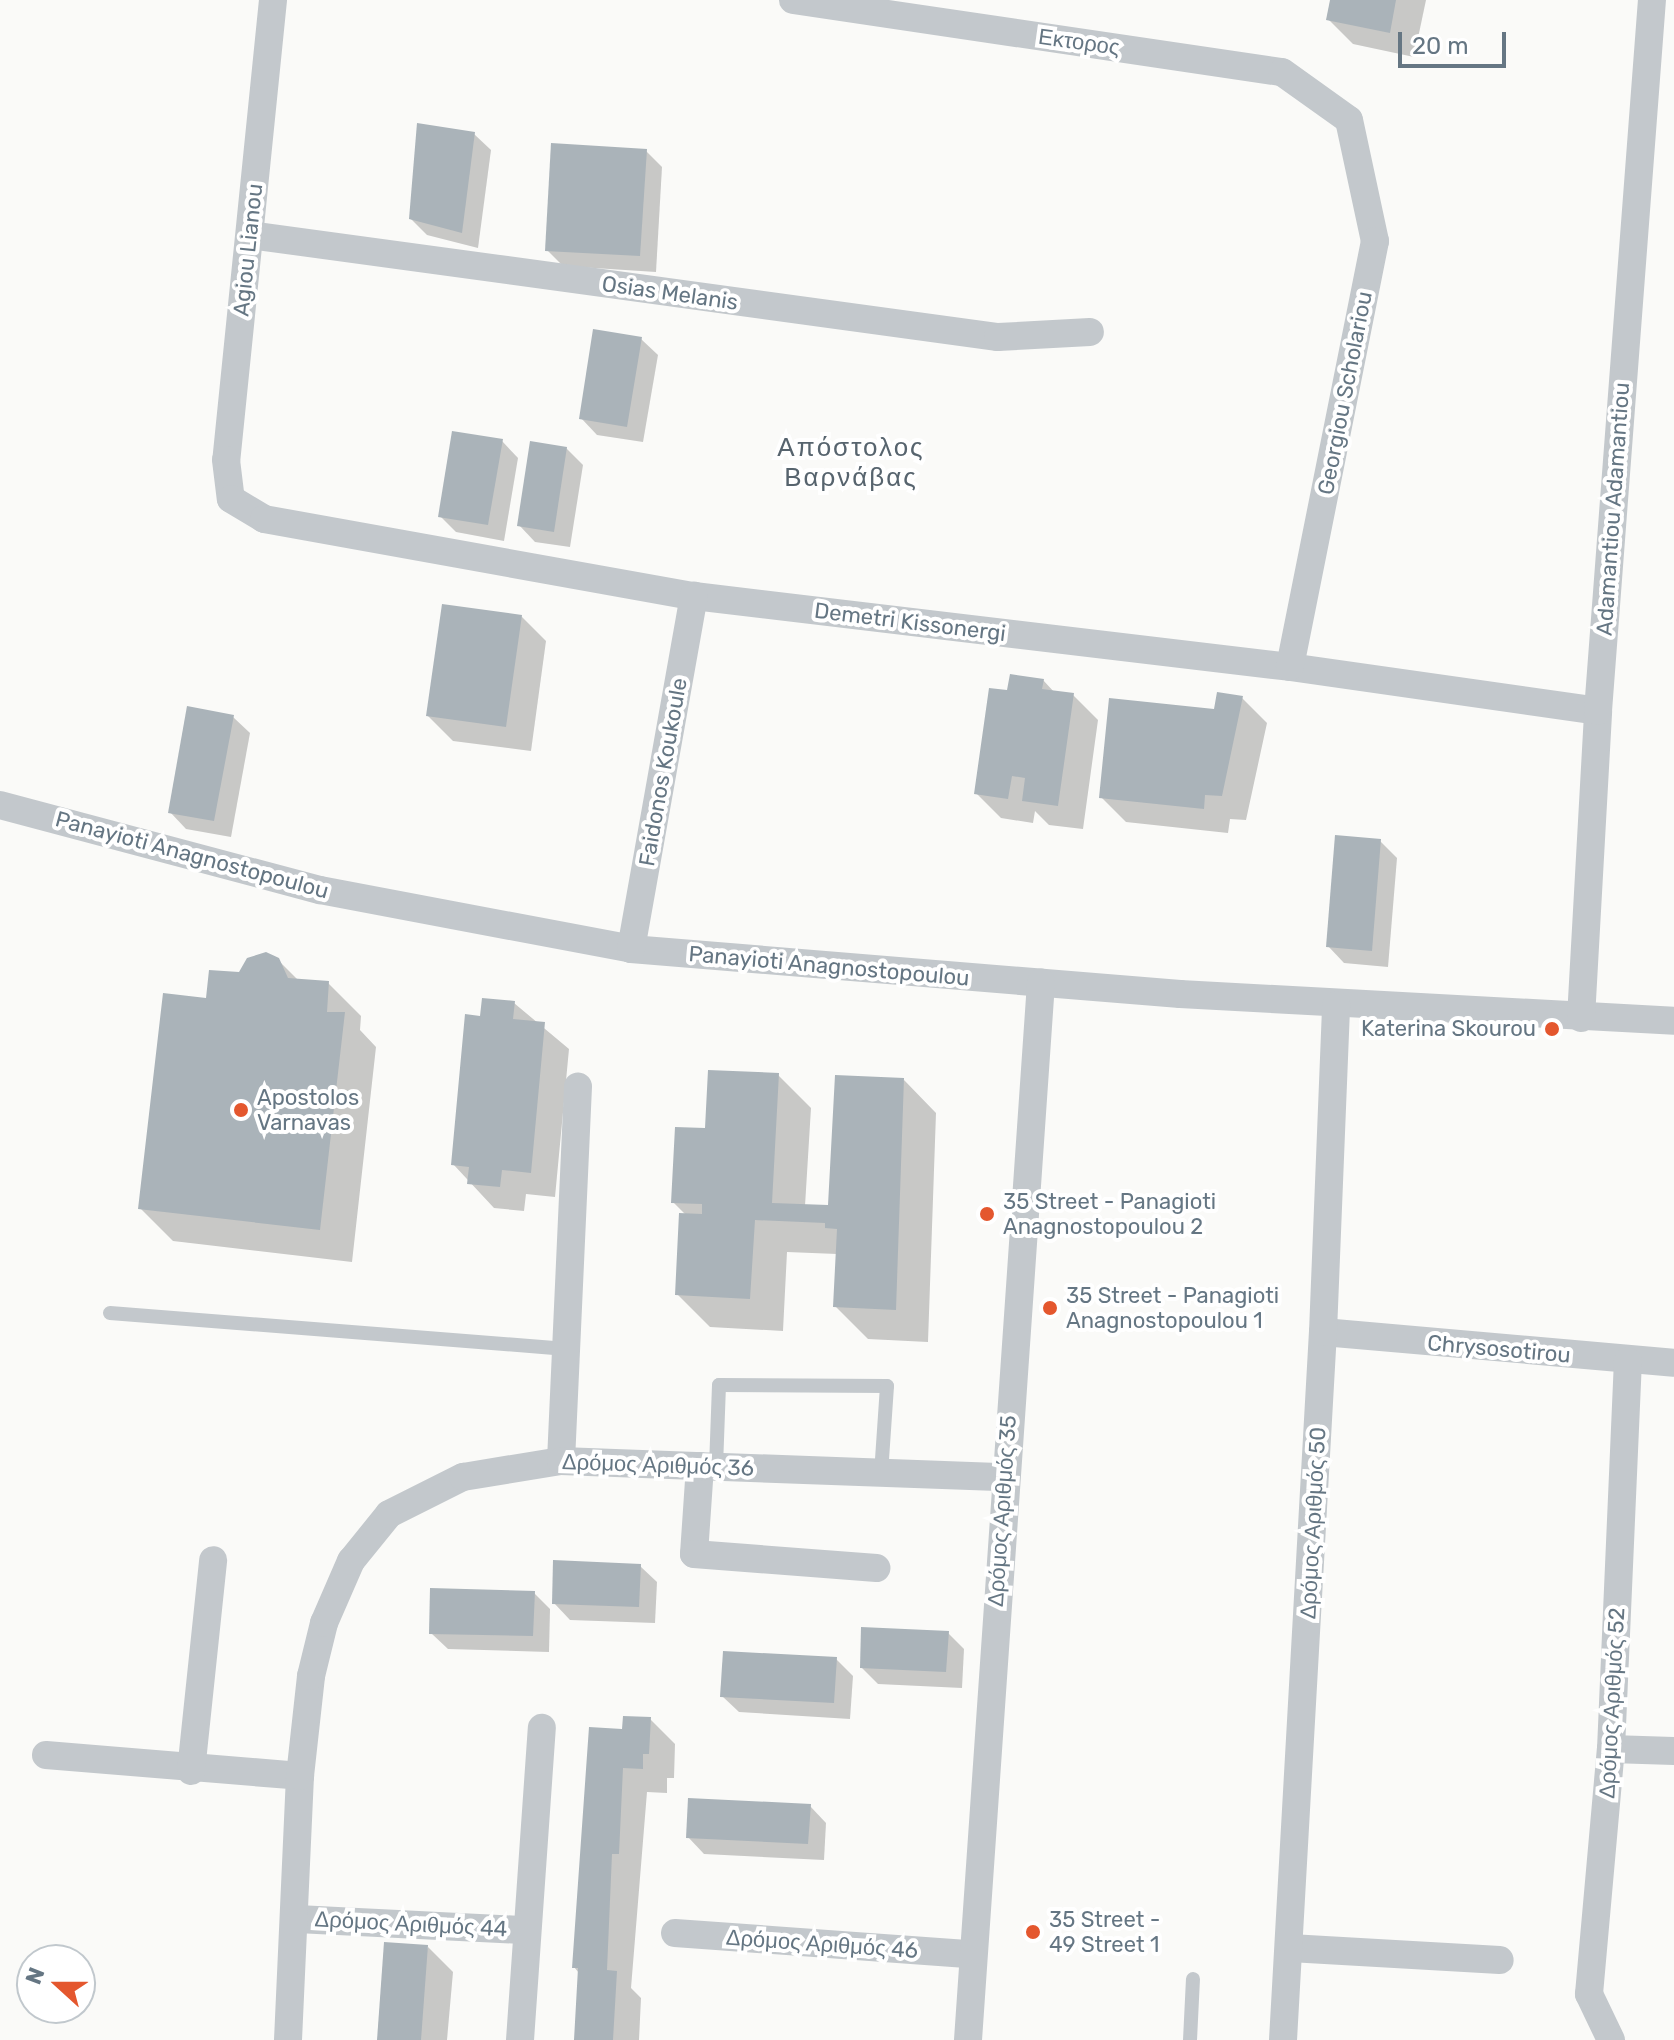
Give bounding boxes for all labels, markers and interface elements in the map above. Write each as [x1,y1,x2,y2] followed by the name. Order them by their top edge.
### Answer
[1402,16,1510,66] scale bar
[1037,23,1121,61] street label: Εκτορος
[1412,32,1469,60] text: 20 m
[228,182,268,318] street label: Agiou Lianou
[600,270,740,316] street label: Osias Melanis
[1312,289,1378,497] street label: Georgiou Scholariou
[1591,381,1635,637] street label: Adamantiou Adamantiou
[777,432,925,494] district label: Απόστολος Βαρνάβας
[813,597,1007,647] street label: Demetri Kissonergi
[633,676,693,868] street label: Faidonos Koukoule
[52,806,332,904] street label: Panayioti Anagnostopoulou
[687,941,971,991] street label: Panayioti Anagnostopoulou
[1361,1016,1536,1042] place label: Katerina Skourou
[1543,1020,1561,1038] marker: Katerina Skourou
[257,1084,359,1136] place label: Apostolos Varnavas
[232,1101,250,1119] marker: Apostolos Varnavas
[1003,1188,1216,1240] place label: 35 Street - Panagioti Anagnostopoulou 2
[978,1205,996,1223] marker: 35 Street - Panagioti Anagnostopoulou 2
[1066,1282,1279,1334] place label: 35 Street - Panagioti Anagnostopoulou 1
[1041,1299,1059,1317] marker: 35 Street - Panagioti Anagnostopoulou 1
[1426,1330,1572,1368] street label: Chrysosotirou
[982,1414,1022,1608] street label: Δρόμος Αριθμός 35
[1295,1426,1331,1620] street label: Δρόμος Αριθμός 50
[562,1448,754,1482] street label: Δρόμος Αριθμός 36
[1594,1607,1630,1799] street label: Δρόμος Αριθμός 52
[314,1906,508,1942] street label: Δρόμος Αριθμός 44
[1049,1906,1160,1958] place label: 35 Street - 49 Street 1
[1024,1923,1042,1941] marker: 35 Street - 49 Street 1
[725,1924,919,1964] street label: Δρόμος Αριθμός 46
[16,1944,96,2024] north arrow
[20,1964,50,1988] text: N

